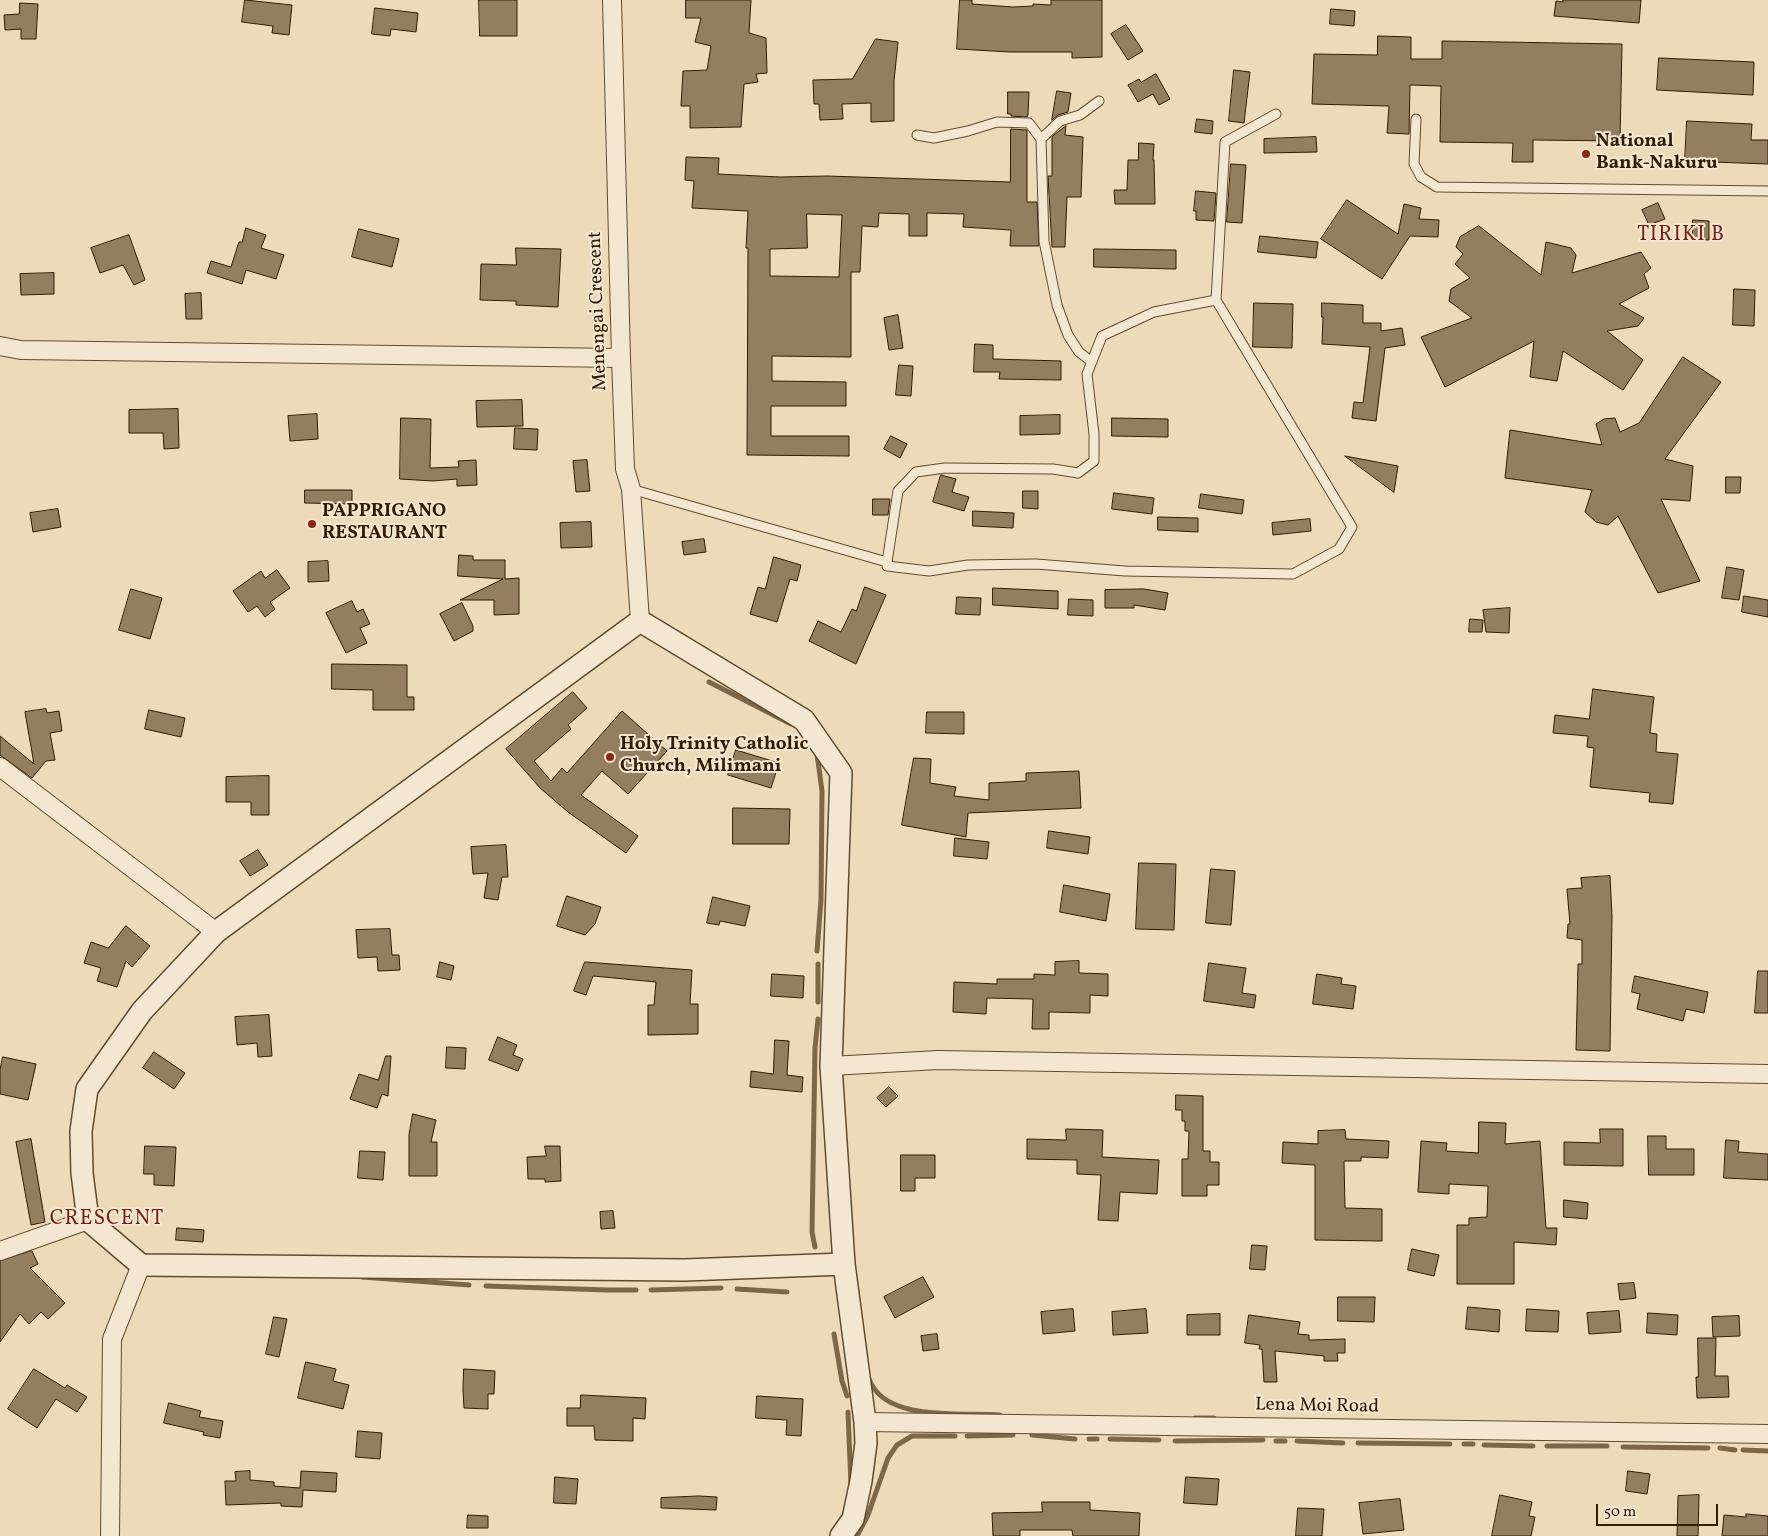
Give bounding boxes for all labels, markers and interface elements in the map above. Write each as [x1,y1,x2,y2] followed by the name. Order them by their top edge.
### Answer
[1596,132,1718,176] place label: National Bank-Nakuru
[1580,148,1592,160] marker: National Bank-Nakuru
[1636,223,1726,249] district label: TIRIKI B
[585,231,613,391] street label: Menengai Crescent
[322,502,447,546] place label: PAPPRIGANO RESTAURANT
[306,518,318,530] marker: PAPPRIGANO RESTAURANT
[620,735,808,779] place label: Holy Trinity Catholic Church, Milimani
[604,751,616,763] marker: Holy Trinity Catholic Church, Milimani
[49,1207,165,1233] district label: CRESCENT
[1255,1395,1379,1419] street label: Lena Moi Road
[1598,1494,1720,1526] scale bar
[1604,1502,1636,1523] text: 50 m

